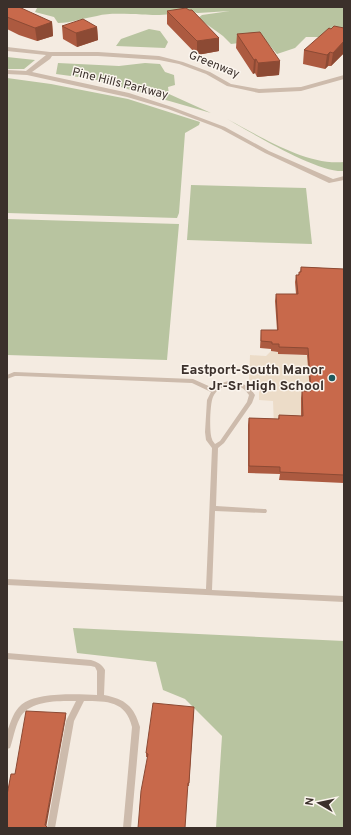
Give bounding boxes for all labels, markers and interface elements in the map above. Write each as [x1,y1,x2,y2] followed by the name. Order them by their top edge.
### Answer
[186,48,242,82] street label: Greenway
[70,64,170,104] street label: Pine Hills Parkway
[181,362,324,395] place label: Eastport-South Manor Jr-Sr High School
[327,373,337,383] marker: Eastport-South Manor Jr-Sr High School
[299,783,339,823] north arrow
[303,797,318,807] text: N

